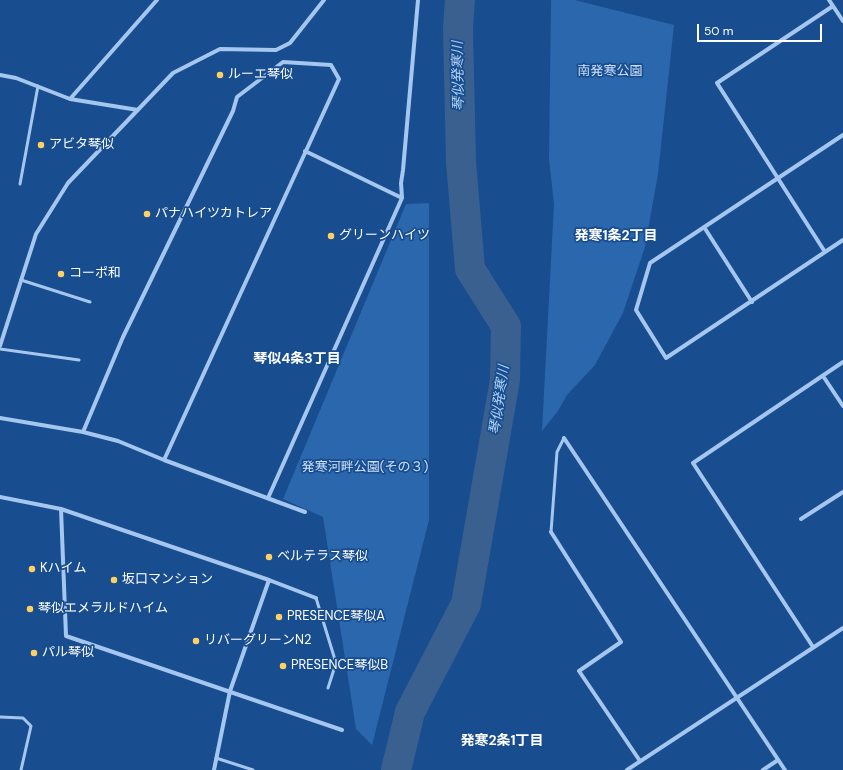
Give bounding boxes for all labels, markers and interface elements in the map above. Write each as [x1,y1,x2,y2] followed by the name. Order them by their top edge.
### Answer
[699,16,824,42] scale bar
[704,23,733,39] text: 50 m
[450,41,468,111] water label: 琴似発寒川
[578,64,642,80] park label: 南発寒公園
[228,67,293,83] place label: ルーエ琴似
[215,70,225,80] marker: ルーエ琴似
[49,137,114,153] place label: アビタ琴似
[36,140,46,150] marker: アビタ琴似
[155,206,272,222] place label: パナハイツカトレア
[142,209,152,219] marker: パナハイツカトレア
[339,228,430,244] place label: グリーンハイツ
[574,228,658,244] district label: 発寒1条2丁目
[326,231,336,241] marker: グリーンハイツ
[69,266,121,282] place label: コーポ和
[56,269,66,279] marker: コーポ和
[253,351,341,367] district label: 琴似4条3丁目
[487,364,513,436] water label: 琴似発寒川
[302,460,428,476] park label: 発寒河畔公園(その３)
[277,549,368,565] place label: ベルテラス琴似
[264,552,274,562] marker: ベルテラス琴似
[40,561,87,577] place label: Kハイム
[27,564,37,574] marker: Kハイム
[122,572,213,588] place label: 坂口マンション
[109,575,119,585] marker: 坂口マンション
[38,601,168,617] place label: 琴似エメラルドハイム
[25,604,35,614] marker: 琴似エメラルドハイム
[287,609,385,625] place label: PRESENCE琴似A
[274,612,284,622] marker: PRESENCE琴似A
[204,633,311,649] place label: リバーグリーンN2
[191,636,201,646] marker: リバーグリーンN2
[42,645,94,661] place label: パル琴似
[29,648,39,658] marker: パル琴似
[291,658,388,674] place label: PRESENCE琴似B
[278,661,288,671] marker: PRESENCE琴似B
[460,733,544,749] district label: 発寒2条1丁目

